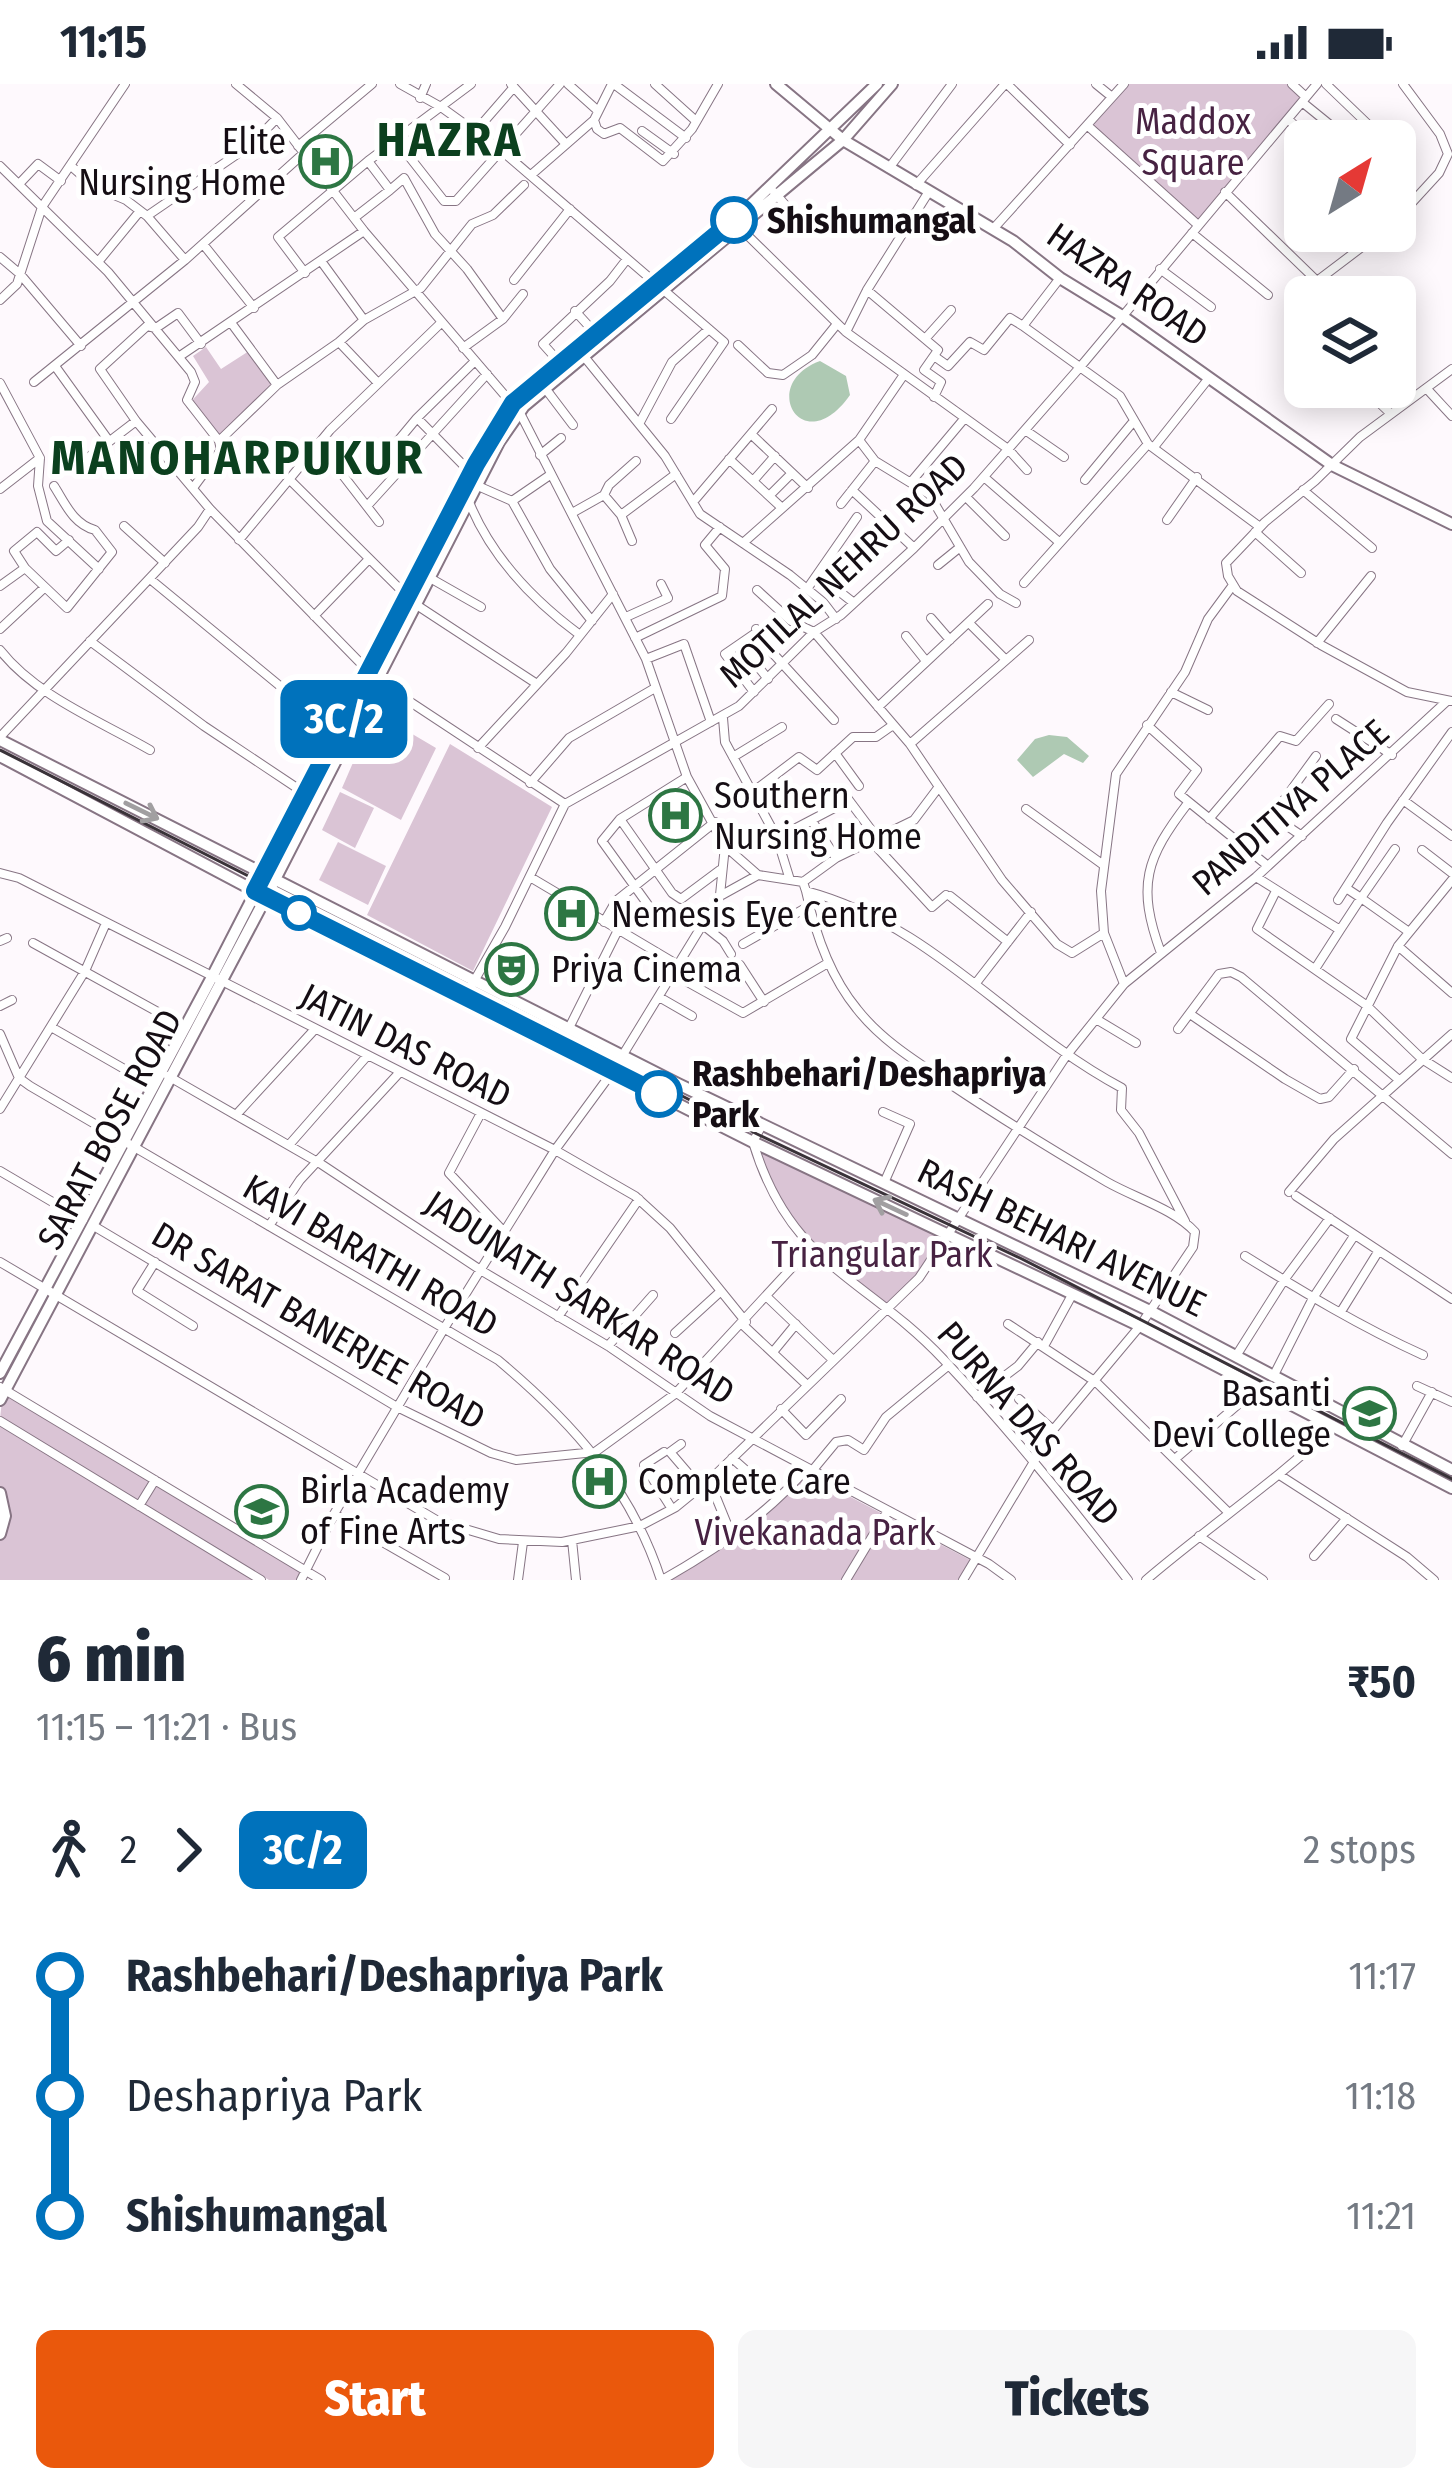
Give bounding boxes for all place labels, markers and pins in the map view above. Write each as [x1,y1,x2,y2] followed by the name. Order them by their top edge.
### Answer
[78,120,286,205] place label: Elite Nursing Home
[297,134,353,190] hospital icon: Elite Nursing Home
[712,198,756,242] marker: Shishumangal
[767,199,976,243] place label: Shishumangal
[714,774,922,859] place label: Southern Nursing Home
[647,788,703,844] hospital icon: Southern Nursing Home
[544,886,600,942] hospital icon: Nemesis Eye Centre
[611,893,898,937] place label: Nemesis Eye Centre
[283,897,315,929] unlabelled marker
[484,941,540,997] theatre icon: Priya Cinema
[551,948,742,992] place label: Priya Cinema
[692,1052,1047,1137] place label: Rashbehari/Deshapriya Park
[637,1072,681,1116] marker: Rashbehari/Deshapriya Park
[1152,1372,1331,1457] place label: Basanti Devi College
[1342,1386,1398,1442] school or university icon: Basanti Devi College
[571,1453,627,1509] hospital icon: Complete Care
[638,1460,851,1504] place label: Complete Care
[300,1469,509,1554] place label: Birla Academy of Fine Arts
[233,1483,289,1539] school or university icon: Birla Academy of Fine Arts

